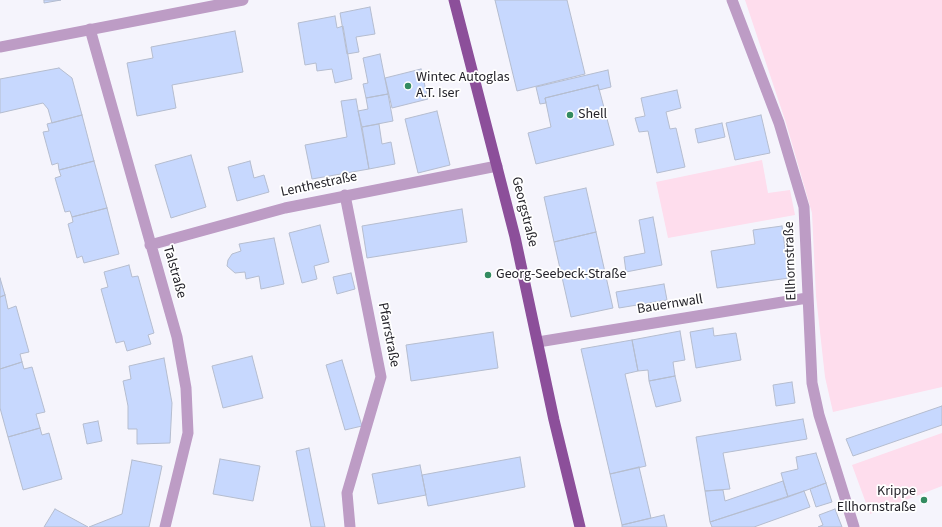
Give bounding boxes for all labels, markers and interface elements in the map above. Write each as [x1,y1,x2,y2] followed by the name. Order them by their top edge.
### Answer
[416,70,510,102] place label: Wintec Autoglas A.T. Iser
[403,81,413,91] marker: Wintec Autoglas A.T. Iser
[578,107,607,123] place label: Shell
[565,110,575,120] marker: Shell
[279,169,359,201] street label: Lenthestraße
[507,175,541,249] street label: Georgstraße
[781,221,801,301] street label: Ellhornstraße
[158,244,190,300] street label: Talstraße
[496,267,626,283] place label: Georg-Seebeck-Straße
[483,270,493,280] marker: Georg-Seebeck-Straße
[636,292,704,318] street label: Bauernwall
[374,301,402,369] street label: Pfarrstraße
[837,484,916,516] place label: Krippe Ellhornstraße
[919,495,929,505] marker: Krippe Ellhornstraße

